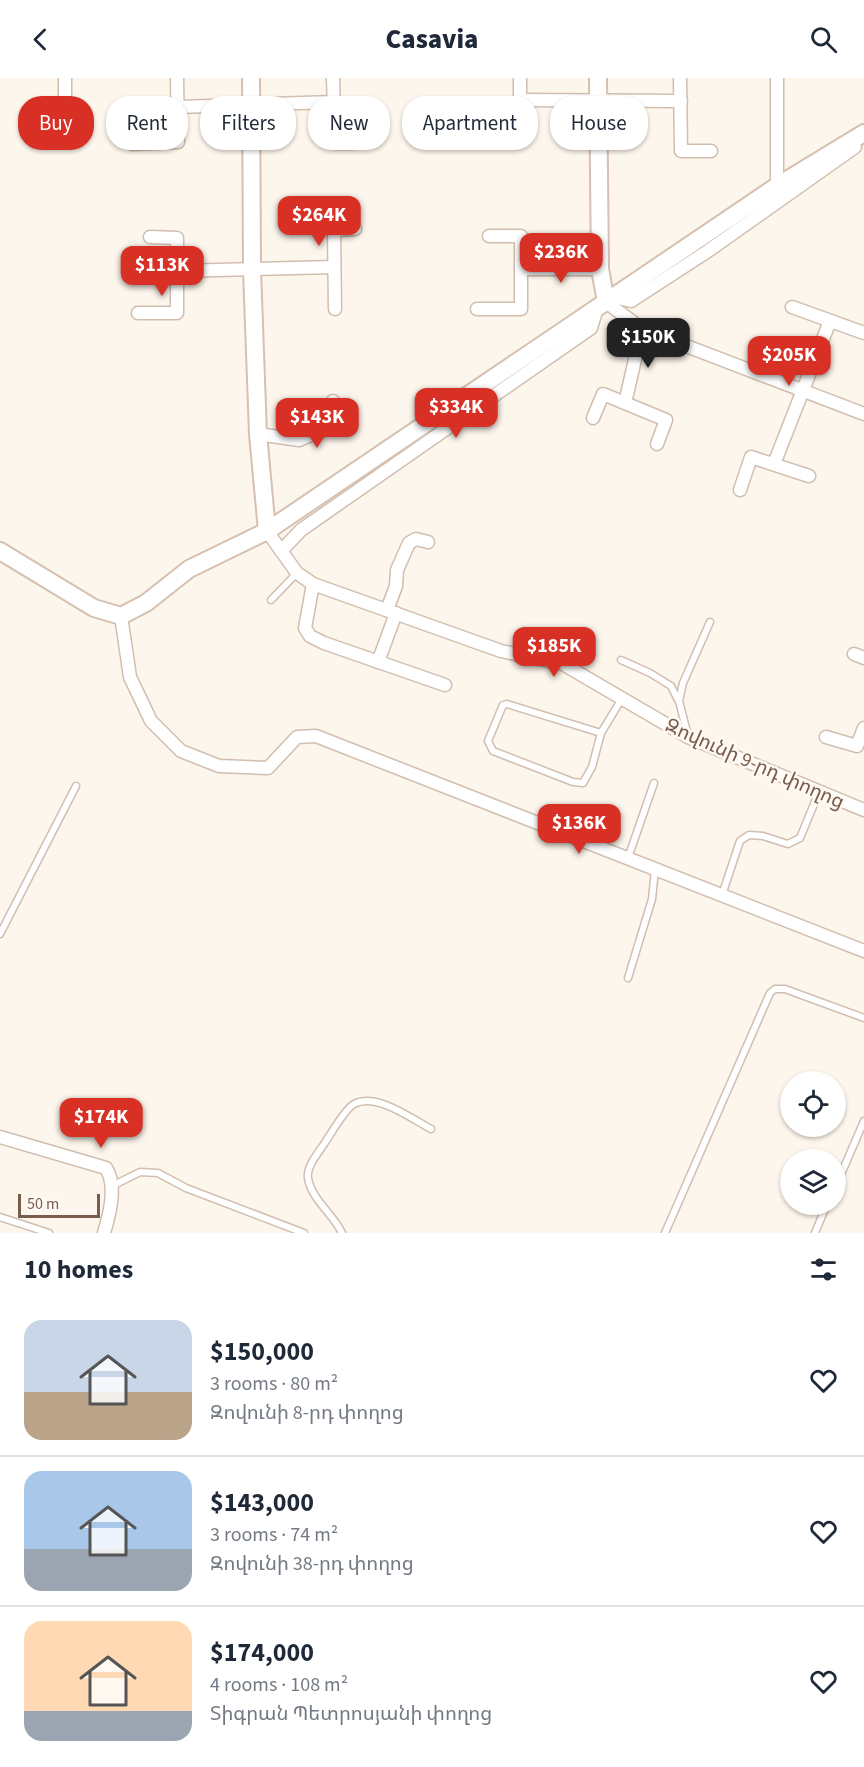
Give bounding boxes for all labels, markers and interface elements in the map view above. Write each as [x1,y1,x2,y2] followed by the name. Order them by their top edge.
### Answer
[386,20,478,59] text: Casavia
[24,23,57,56] icon: back
[807,23,840,56] icon: search
[18,96,94,150] chip: Buy
[106,96,188,150] chip: Rent
[200,96,296,150] chip: Filters
[308,96,390,150] chip: New
[402,96,538,150] chip: Apartment
[550,96,648,150] chip: House
[277,196,361,247] pin: $264K
[292,201,346,229] text: $264K
[519,233,603,284] pin: $236K
[534,238,588,266] text: $236K
[120,246,204,297] pin: $113K
[135,251,189,279] text: $113K
[606,318,690,369] pin: $150K
[621,323,675,351] text: $150K
[747,336,831,387] pin: $205K
[762,341,816,369] text: $205K
[414,388,498,439] pin: $334K
[429,393,483,421] text: $334K
[275,398,359,449] pin: $143K
[290,403,344,431] text: $143K
[512,627,596,678] pin: $185K
[527,632,581,660] text: $185K
[660,712,849,816] street label: Զովունի 9-րդ փողոց
[537,804,621,855] pin: $136K
[552,809,606,837] text: $136K
[780,1071,846,1215] map controls
[780,1071,846,1137] button: locate
[59,1098,143,1149] pin: $174K
[74,1103,128,1131] text: $174K
[780,1149,846,1215] button: layers
[18,1191,100,1218] scale bar
[27,1193,59,1215] text: 50 m
[24,1251,133,1288] text: 10 homes
[807,1253,840,1286] icon: filters
[210,1333,314,1370] text: $150,000
[72,1344,144,1416] icon: home
[807,1364,840,1397] icon: heart
[210,1370,338,1398] text: 3 rooms · 80 m²
[210,1399,404,1427] text: Զովունի 8-րդ փողոց
[210,1484,314,1521] text: $143,000
[72,1495,144,1567] icon: home
[807,1515,840,1548] icon: heart
[210,1521,338,1549] text: 3 rooms · 74 m²
[210,1550,414,1578] text: Զովունի 38-րդ փողոց
[210,1634,314,1671] text: $174,000
[72,1645,144,1717] icon: home
[807,1665,840,1698] icon: heart
[210,1671,348,1699] text: 4 rooms · 108 m²
[210,1700,492,1728] text: Տիգրան Պետրոսյանի փողոց

